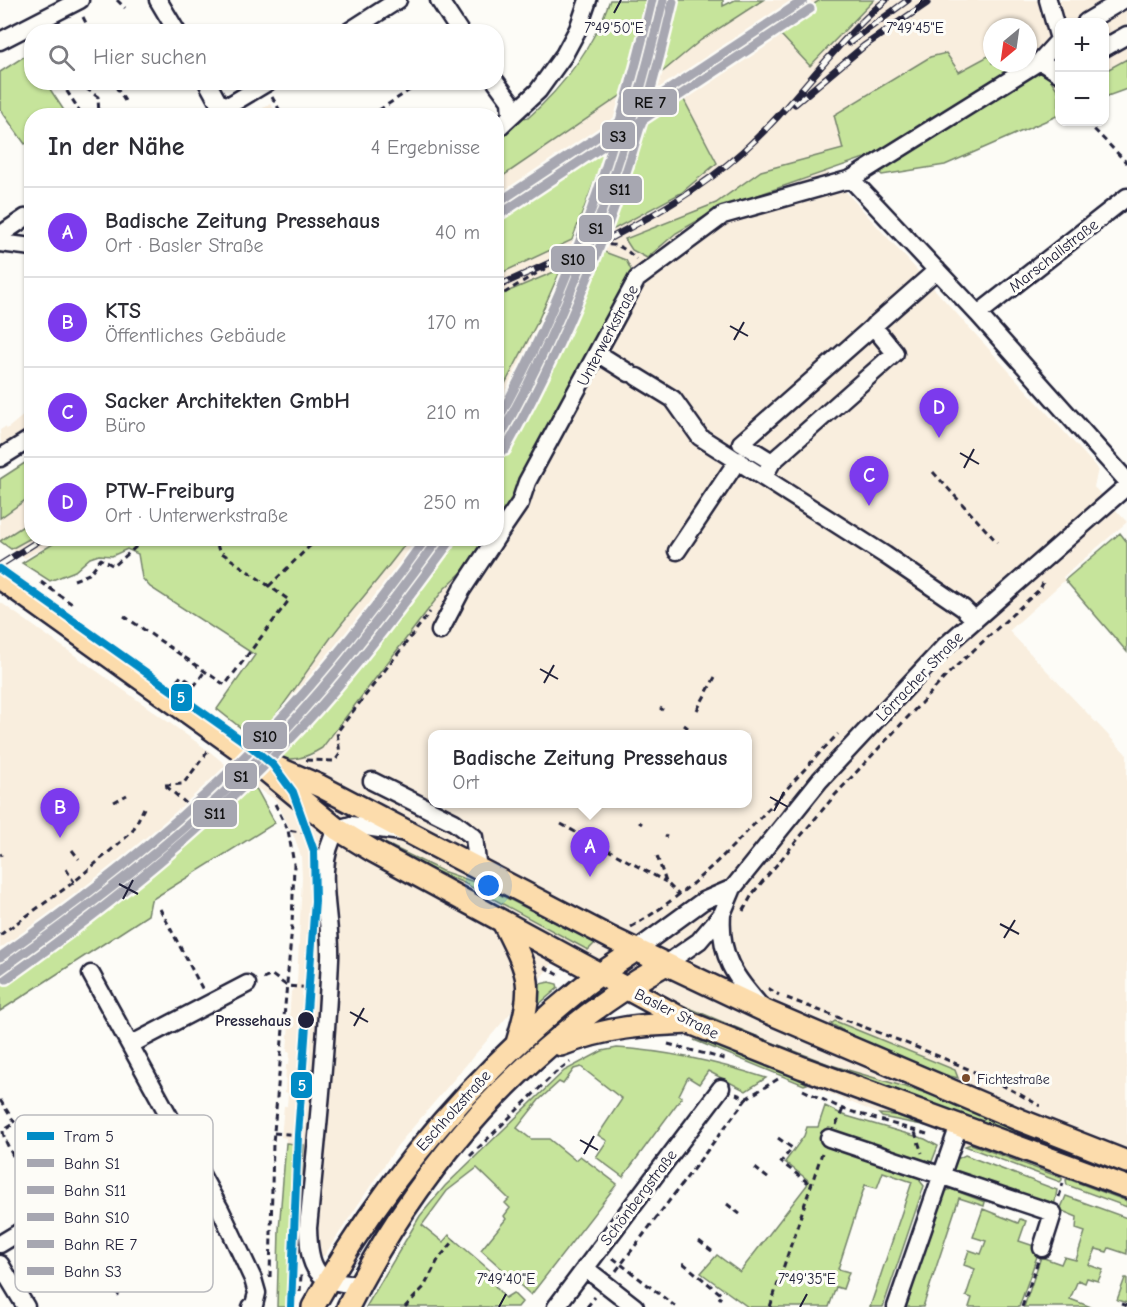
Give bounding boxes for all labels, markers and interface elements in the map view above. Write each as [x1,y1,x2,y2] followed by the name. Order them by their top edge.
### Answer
[983,18,1037,72] north arrow
[1055,18,1109,126] map controls
[1055,18,1109,72] button: +
[584,19,644,37] text: 7°49'50"E
[886,19,944,37] text: 7°49'45"E
[24,24,504,90] search box
[45,41,78,74] icon: search
[93,44,207,70] text: Hier suchen
[1055,72,1109,126] button: −
[622,88,678,116] line badge: RE 7
[634,94,667,112] text: RE 7
[601,121,636,150] line badge: S3
[610,128,626,146] text: S3
[48,132,185,162] text: In der Nähe
[371,136,480,159] text: 4 Ergebnisse
[597,175,643,204] line badge: S11
[609,181,631,199] text: S11
[105,208,380,234] text: Badische Zeitung Pressehaus
[578,214,613,243] line badge: S1
[1005,215,1102,296] street label: Marschallstraße
[588,220,604,238] text: S1
[62,221,73,244] text: A
[435,221,480,244] text: 40 m
[105,234,264,257] text: Ort · Basler Straße
[550,245,596,273] line badge: S10
[561,251,585,269] text: S10
[574,282,642,389] street label: Unterwerkstraße
[105,298,141,324] text: KTS
[61,311,74,334] text: B
[427,311,480,334] text: 170 m
[105,324,286,347] text: Öffentliches Gebäude
[105,388,350,414] text: Sacker Architekten GmbH
[920,388,958,438] pin: D
[61,401,74,424] text: C
[426,401,480,424] text: 210 m
[105,414,146,437] text: Büro
[850,456,888,506] pin: C
[105,478,236,504] text: PTW-Freiburg
[61,491,74,514] text: D
[423,491,480,514] text: 250 m
[105,504,288,527] text: Ort · Unterwerkstraße
[873,628,967,725] street label: Lörracher Straße
[170,683,193,712] line badge: 5
[177,689,185,707] text: 5
[242,721,288,750] line badge: S10
[253,728,277,746] text: S10
[428,730,752,808] popup
[453,745,727,771] text: Badische Zeitung Pressehaus
[224,762,258,790] line badge: S1
[233,768,249,786] text: S1
[453,771,479,794] text: Ort
[40,788,80,838] pin: B
[192,799,238,828] line badge: S11
[204,805,226,823] text: S11
[570,828,610,877] pin: A
[474,871,503,900] your location
[631,985,722,1043] street label: Basler Straße
[296,1010,316,1030] marker: Pressehaus
[215,1012,291,1030] place label: Pressehaus
[413,1067,495,1155] street label: Eschholzstraße
[290,1071,313,1099] line badge: 5
[977,1071,1050,1088] place label: Fichtestraße
[960,1072,972,1084] marker: Fichtestraße
[298,1077,306,1095] text: 5
[15,1115,213,1292] legend
[64,1128,114,1146] text: Tram 5
[597,1146,681,1249] street label: Schönbergstraße
[64,1155,120,1173] text: Bahn S1
[64,1182,126,1200] text: Bahn S11
[64,1209,130,1227] text: Bahn S10
[64,1236,137,1254] text: Bahn RE 7
[64,1263,122,1281] text: Bahn S3
[477,1270,535,1288] text: 7°49'40"E
[778,1270,836,1288] text: 7°49'35"E

